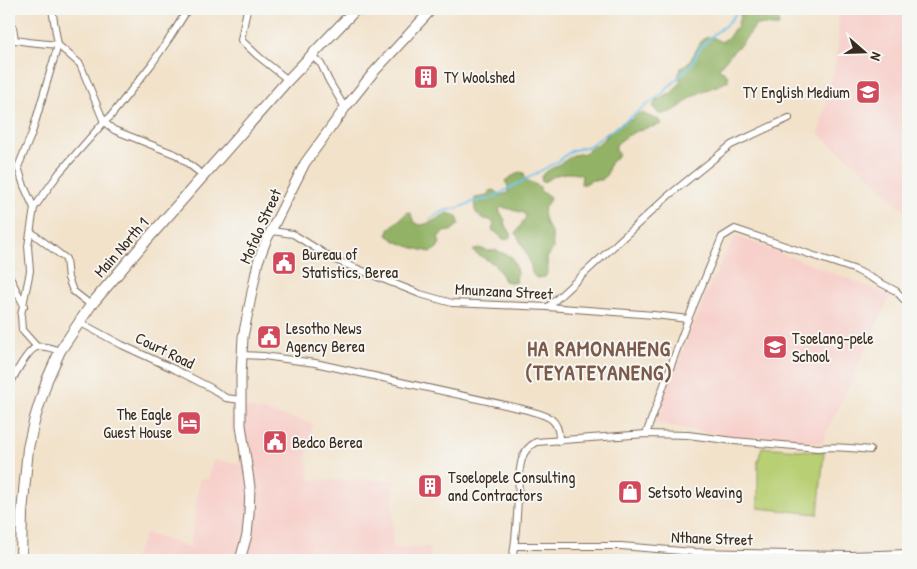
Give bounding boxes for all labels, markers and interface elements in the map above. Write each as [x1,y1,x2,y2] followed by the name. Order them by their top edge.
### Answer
[840,28,890,78] north arrow
[866,50,887,64] text: N
[413,64,439,90] building icon: TY Woolshed
[444,66,515,88] place label: TY Woolshed
[855,79,881,105] school or university icon: TY English Medium
[743,81,850,103] place label: TY English Medium
[234,185,286,267] street label: Mofolo Street
[89,212,153,282] street label: Main North 1
[302,243,398,283] place label: Bureau of Statistics, Berea
[271,250,297,276] public building icon: Bureau of Statistics, Berea
[455,277,554,305] street label: Mnunzana Street
[286,317,364,357] place label: Lesotho News Agency Berea
[256,324,282,350] public building icon: Lesotho News Agency Berea
[132,326,198,374] street label: Court Road
[792,327,874,367] place label: Tsoelang-pele School
[525,334,673,387] district label: HA RAMONAHENG (TEYATEYANENG)
[762,334,788,360] school or university icon: Tsoelang-pele School
[103,403,173,443] place label: The Eagle Guest House
[176,410,202,436] hotel icon: The Eagle Guest House
[262,429,288,455] public building icon: Bedco Berea
[292,431,362,453] place label: Bedco Berea
[448,466,575,506] place label: Tsoelopele Consulting and Contractors
[417,473,443,499] building icon: Tsoelopele Consulting and Contractors
[617,479,643,505] shop icon: Setsoto Weaving
[648,481,742,503] place label: Setsoto Weaving
[671,526,754,550] street label: Nthane Street

